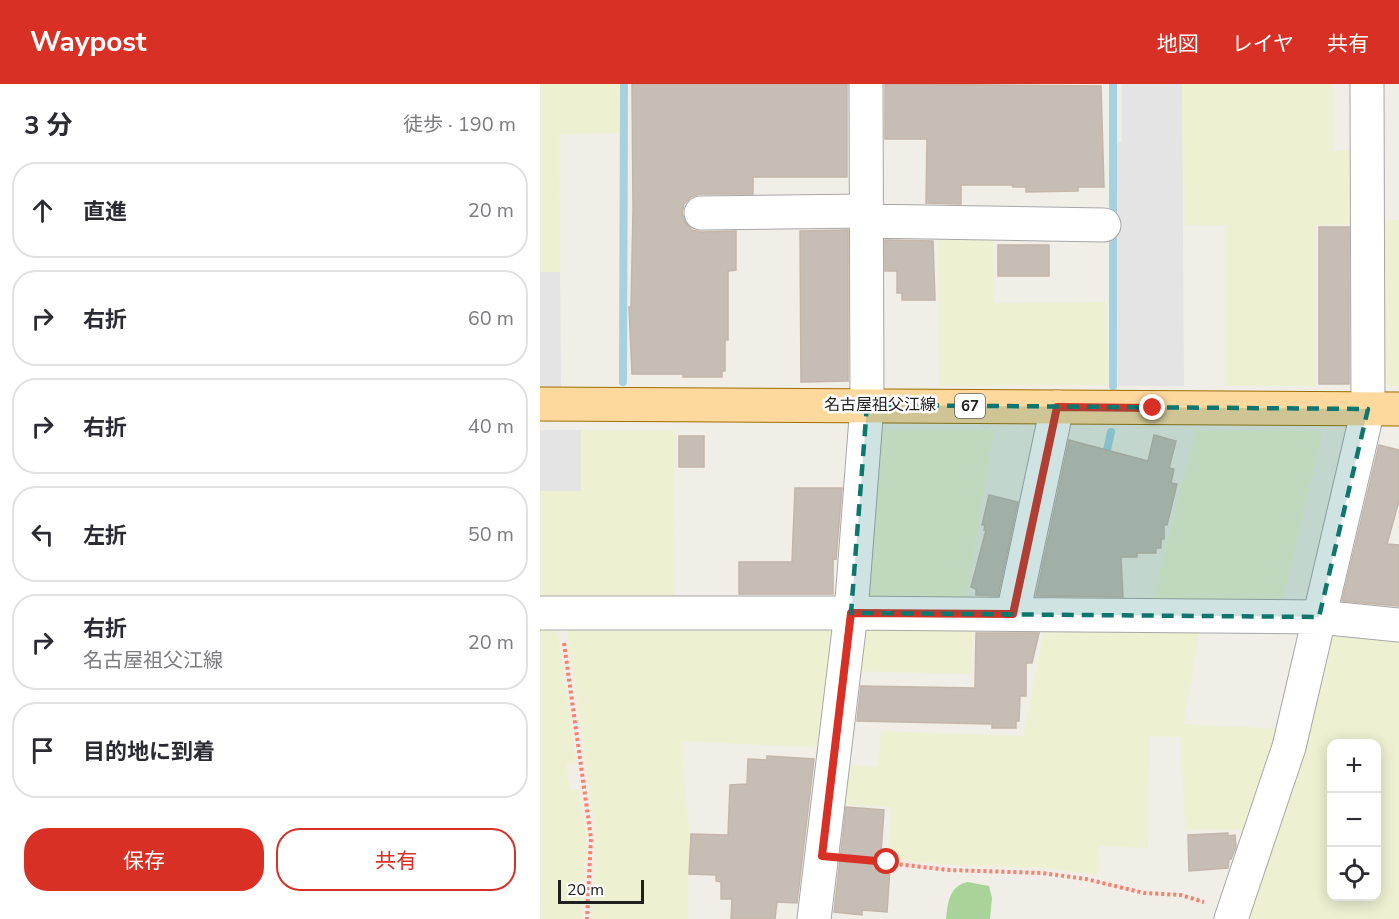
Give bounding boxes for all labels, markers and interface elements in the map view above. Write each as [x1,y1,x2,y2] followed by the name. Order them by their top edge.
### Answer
[30,23,147,61] text: Waypost
[1157,30,1199,58] text: 地図
[1232,30,1294,58] text: レイヤ
[1327,30,1369,58] text: 共有
[24,108,73,143] text: 3 分
[403,111,516,138] text: 徒歩 · 190 m
[26,194,59,227] icon: ahead
[83,197,127,227] text: 直進
[468,197,514,224] text: 20 m
[26,302,59,335] icon: right
[83,305,127,335] text: 右折
[468,305,514,332] text: 60 m
[824,394,936,416] street label: 名古屋祖父江線
[955,394,985,418] road number: 67
[1139,394,1165,420] route end
[26,410,59,443] icon: right
[83,413,127,443] text: 右折
[468,413,514,440] text: 40 m
[26,518,59,551] icon: left
[83,521,127,551] text: 左折
[468,521,514,548] text: 50 m
[83,614,127,644] text: 右折
[26,626,59,659] icon: right
[468,629,514,656] text: 20 m
[83,647,223,674] text: 名古屋祖父江線
[26,734,59,767] icon: arrive
[83,737,215,767] text: 目的地に到着
[1327,739,1381,901] map controls
[1327,739,1381,793] button: +
[1327,793,1381,847] button: −
[24,828,264,891] button: 保存
[276,828,516,891] button: 共有
[1327,847,1381,901] button: locate
[873,848,899,874] route start
[558,877,644,904] scale bar
[567,879,604,901] text: 20 m

